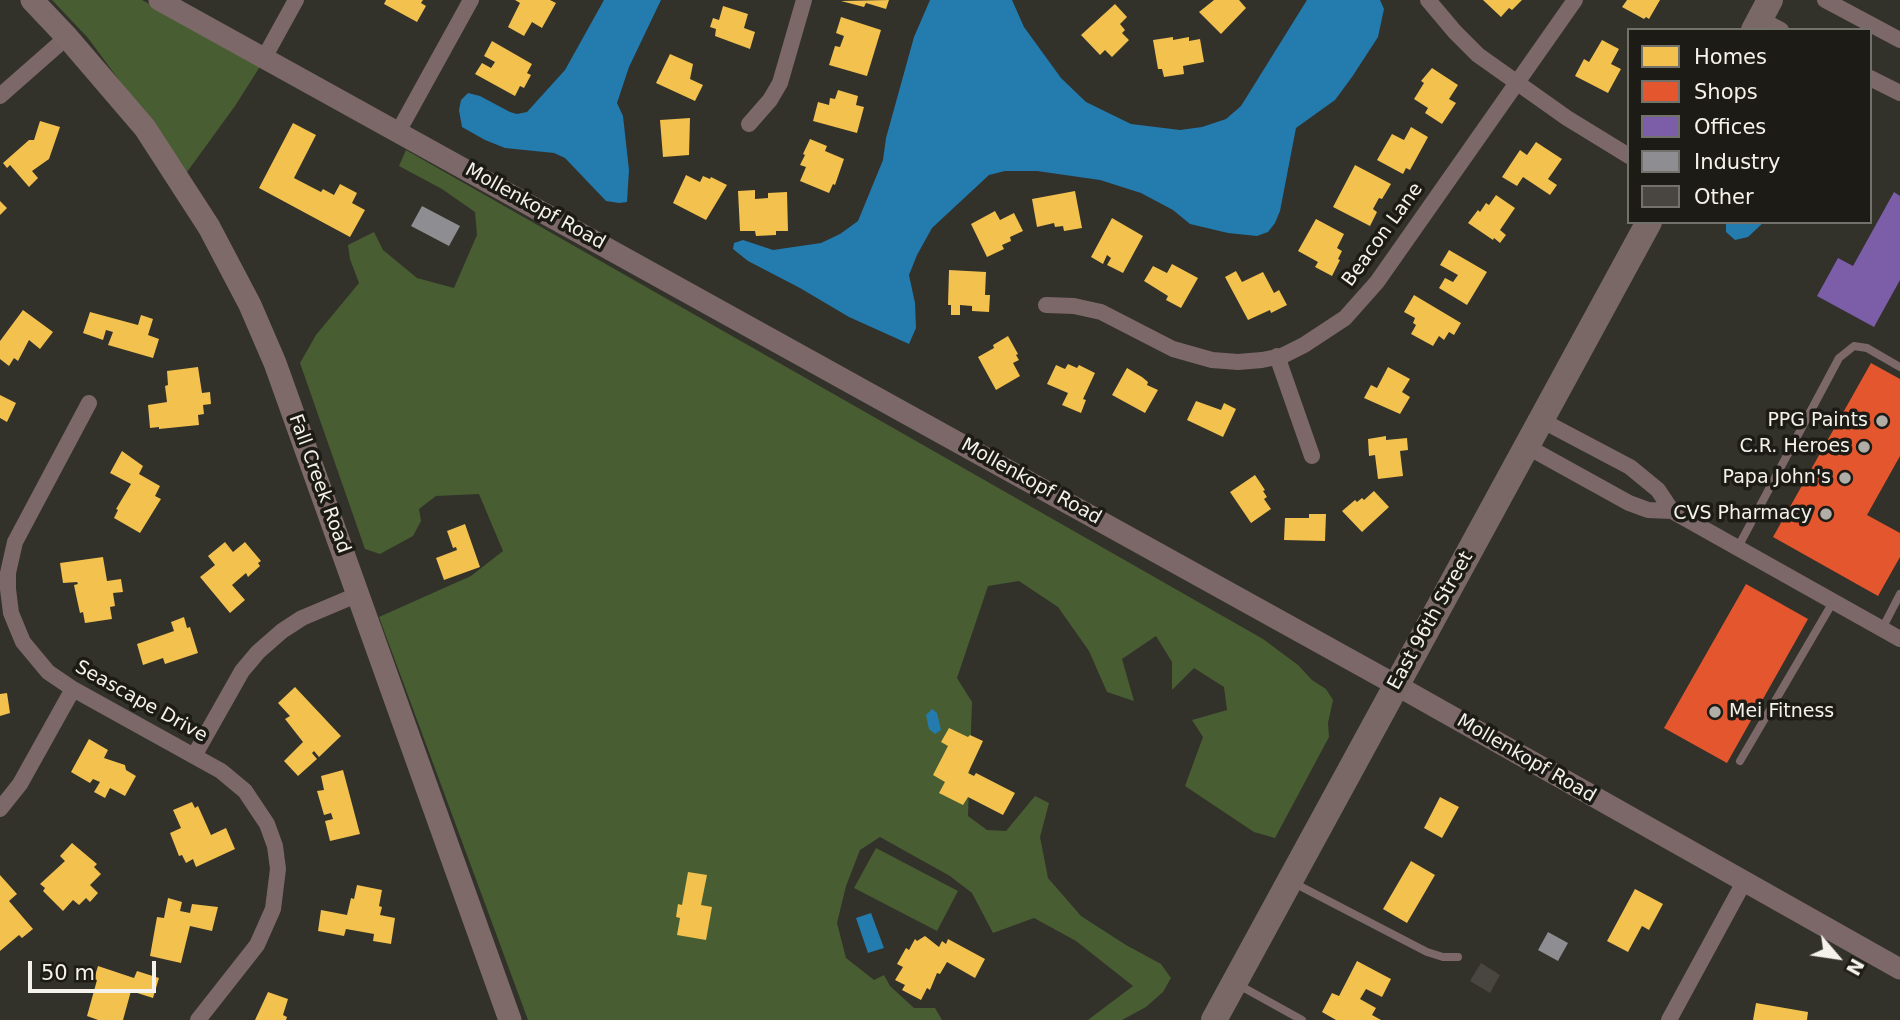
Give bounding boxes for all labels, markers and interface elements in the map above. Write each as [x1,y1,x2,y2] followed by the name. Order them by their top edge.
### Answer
[1627,28,1872,224] legend
[1694,45,1767,69] text: Homes
[1694,80,1758,104] text: Shops
[1694,115,1766,139] text: Offices
[1694,150,1780,174] text: Industry
[461,159,609,255] street label: Mollenkopf Road
[1338,179,1428,291] street label: Beacon Lane
[1694,185,1754,209] text: Other
[1767,410,1868,432] place label: PPG Paints
[283,411,355,557] street label: Fall Creek Road
[1874,413,1890,429] marker: PPG Paints
[957,434,1105,530] street label: Mollenkopf Road
[1740,436,1850,458] place label: C.R. Heroes
[1856,439,1872,455] marker: C.R. Heroes
[1723,467,1831,489] place label: Papa John's
[1837,470,1853,486] marker: Papa John's
[1673,503,1812,525] place label: CVS Pharmacy
[1818,506,1834,522] marker: CVS Pharmacy
[1384,548,1478,694] street label: East 96th Street
[71,656,211,748] street label: Seascape Drive
[1729,701,1834,723] place label: Mei Fitness
[1707,704,1723,720] marker: Mei Fitness
[1452,710,1600,808] street label: Mollenkopf Road
[1802,922,1872,992] north arrow
[32,946,159,990] scale bar
[1842,955,1869,979] text: N
[41,961,95,985] text: 50 m

